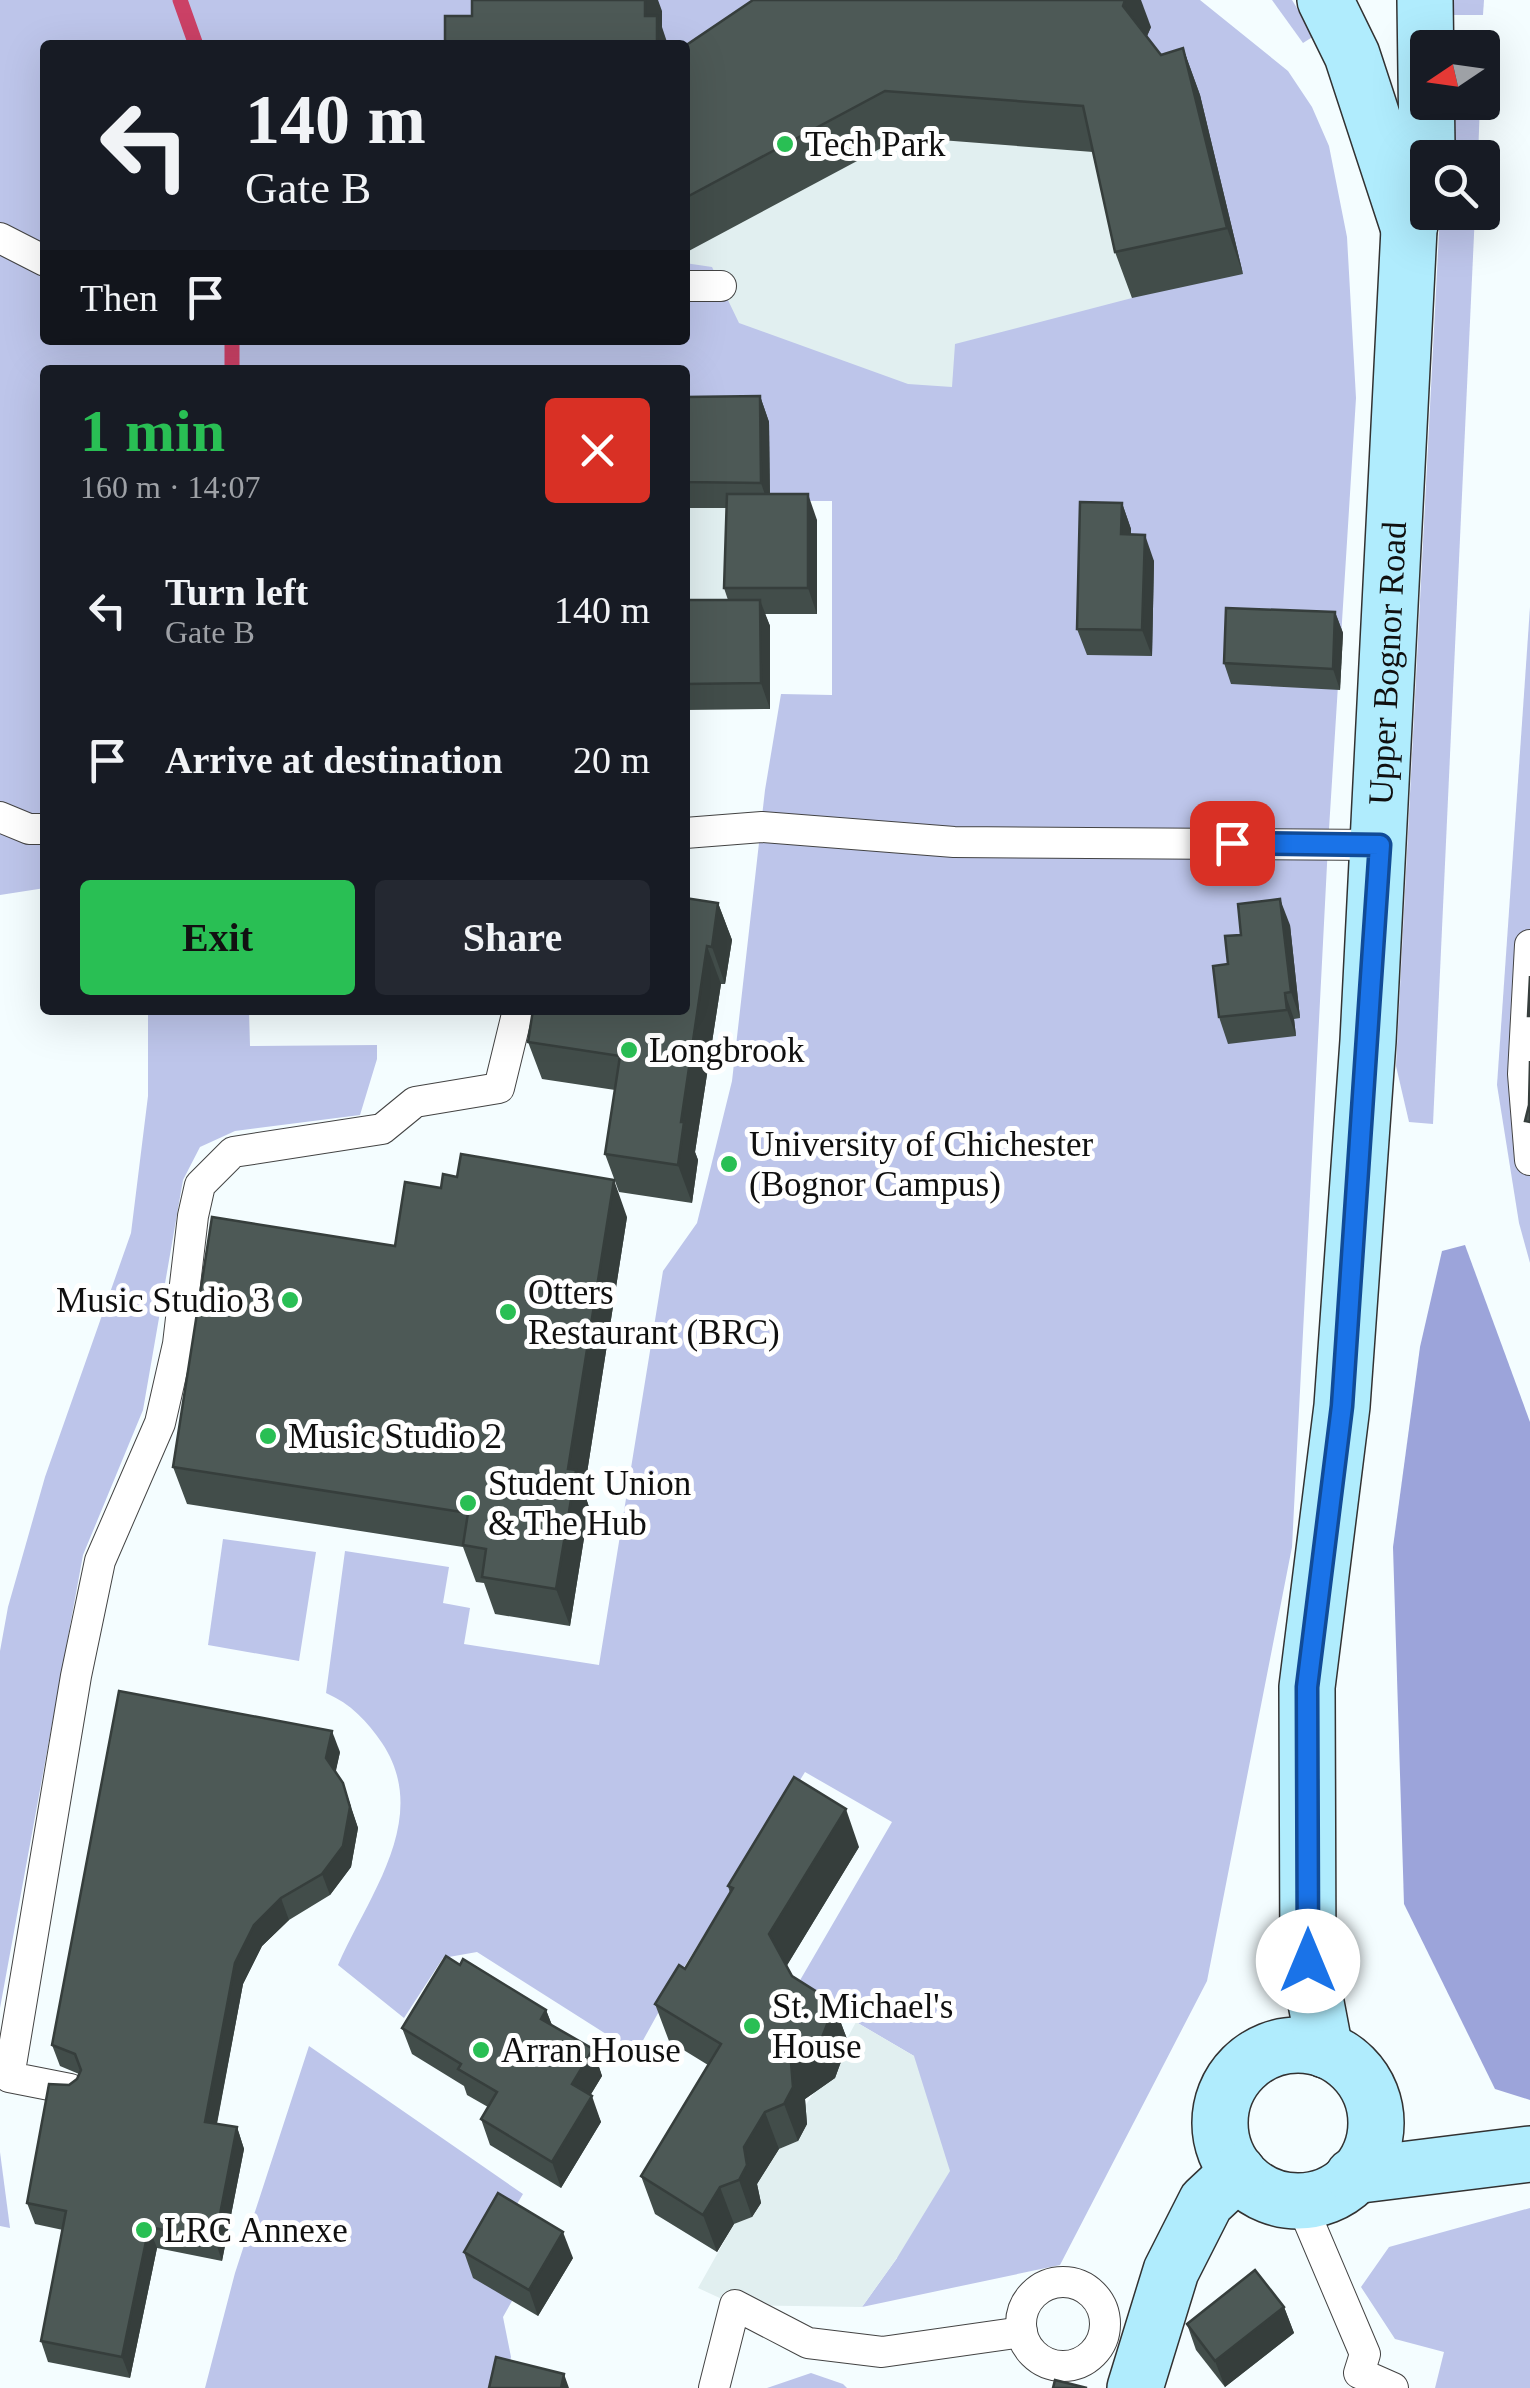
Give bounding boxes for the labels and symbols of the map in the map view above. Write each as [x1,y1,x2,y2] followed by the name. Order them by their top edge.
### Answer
[1410,30,1500,120] north arrow
[805,125,946,164] place label: Tech Park
[774,133,796,155] marker: Tech Park
[1360,520,1414,806] street label: Upper Bognor Road
[1190,801,1275,886] pin
[649,1031,805,1070] place label: Longbrook
[618,1039,640,1061] marker: Longbrook
[749,1125,1093,1204] place label: University of Chichester (Bognor Campus)
[718,1153,740,1175] marker: University of Chichester (Bognor Campus)
[528,1273,780,1352] place label: Otters Restaurant (BRC)
[56,1281,270,1320] place label: Music Studio 3
[279,1289,301,1311] marker: Music Studio 3
[497,1301,519,1323] marker: Otters Restaurant (BRC)
[288,1417,502,1456] place label: Music Studio 2
[257,1425,279,1447] marker: Music Studio 2
[488,1464,691,1543] place label: Student Union & The Hub
[457,1492,479,1514] marker: Student Union & The Hub
[1256,1909,1360,2013] position arrow
[772,1987,953,2066] place label: St. Michael's House
[741,2015,763,2037] marker: St. Michael's House
[501,2031,681,2070] place label: Arran House
[470,2039,492,2061] marker: Arran House
[164,2211,348,2250] place label: LRC Annexe
[133,2219,155,2241] marker: LRC Annexe

